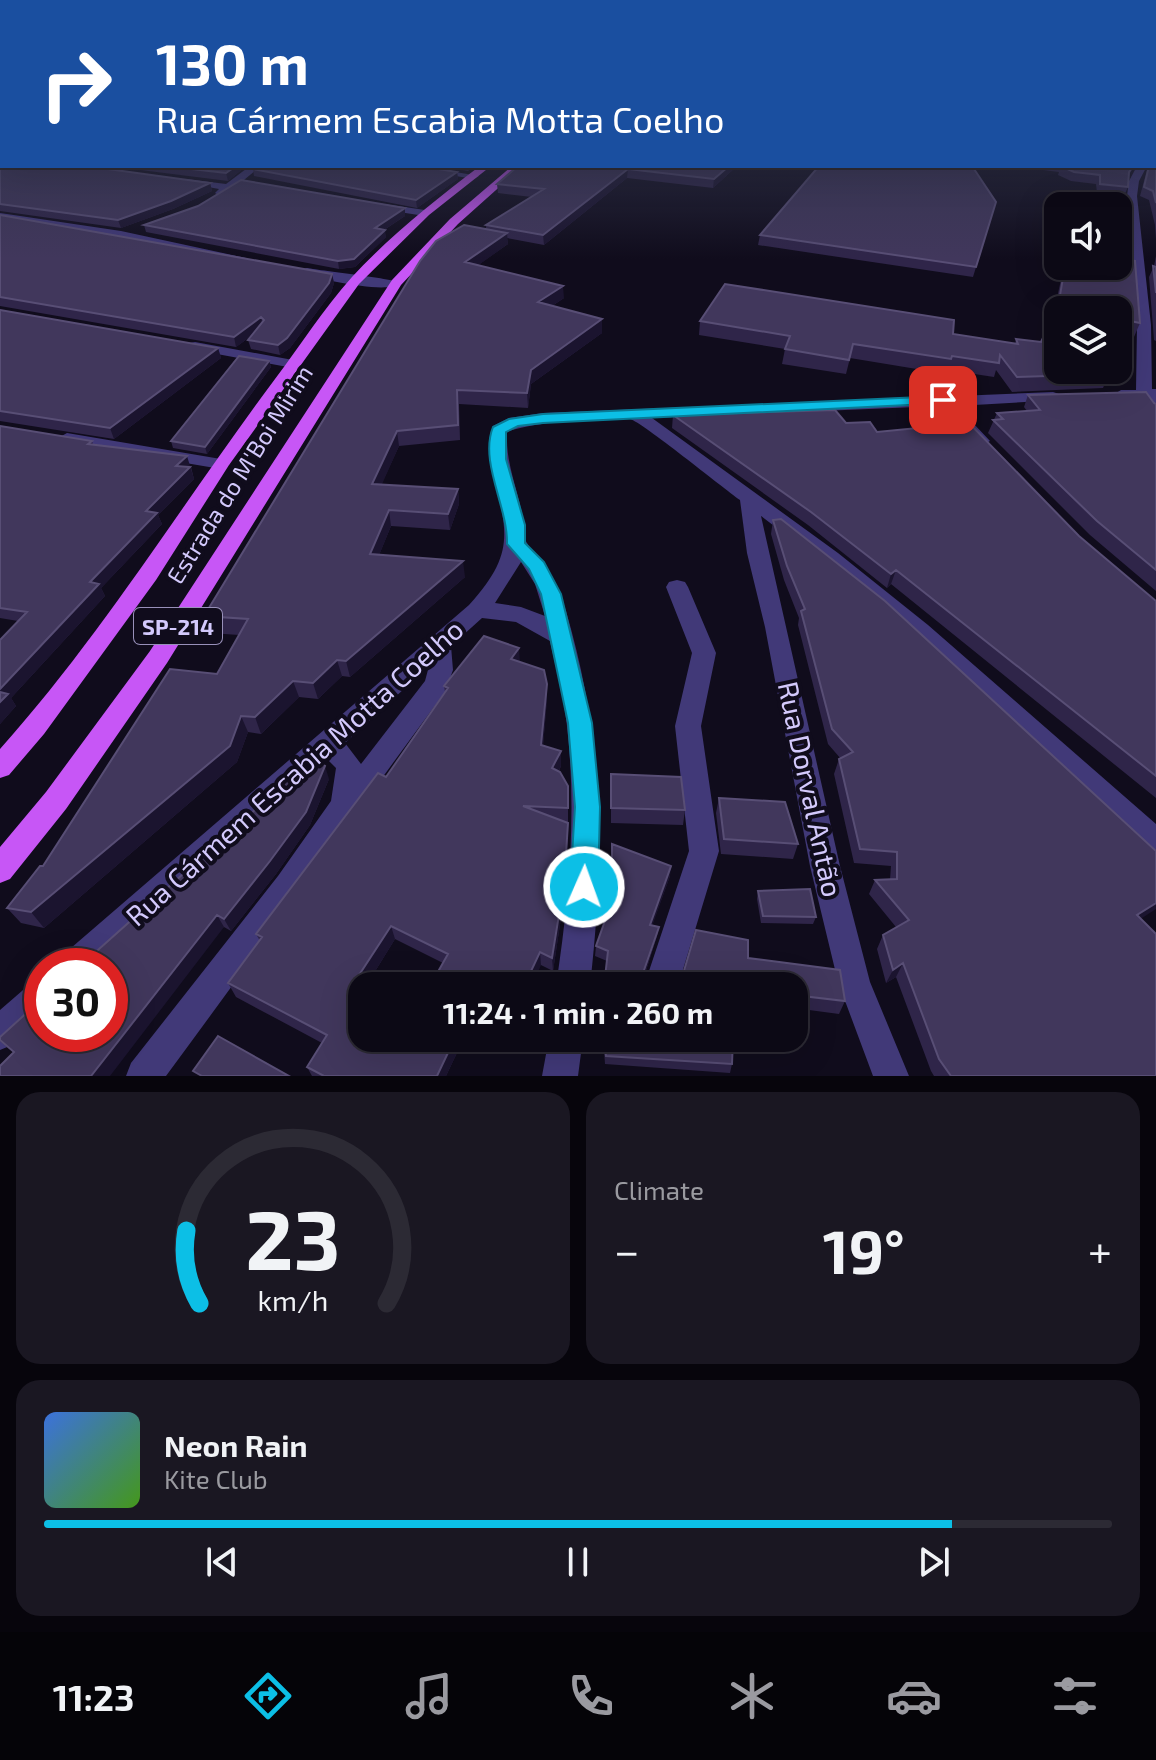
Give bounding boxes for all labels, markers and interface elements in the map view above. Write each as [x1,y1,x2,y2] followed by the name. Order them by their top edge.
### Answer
[156,29,309,96] text: 130 m
[24,32,128,136] icon: right
[156,97,724,140] text: Rua Cármem Escabia Motta Coelho
[1044,192,1132,384] map controls
[1044,192,1132,280] button: sound
[1044,296,1132,384] button: layers
[160,359,318,589] street label: Estrada do M'Boi Mirim
[909,366,977,434] pin
[921,378,965,422] icon: arrive
[134,608,222,644] road number: SP-214
[118,611,470,933] street label: Rua Cármem Escabia Motta Coelho
[772,678,850,900] street label: Rua Dorval Antão
[542,845,626,929] position arrow
[24,948,128,1052] speed limit sign: 30
[443,994,713,1030] text: 11:24 · 1 min · 260 m
[614,1174,704,1205] text: Climate
[245,1187,341,1287] text: 23
[823,1214,905,1286] text: 19°
[614,1223,640,1276] text: −
[1088,1223,1112,1276] text: +
[258,1282,328,1317] text: km/h
[164,1427,308,1463] text: Neon Rain
[164,1463,268,1494] text: Kite Club
[200,1540,244,1584] icon: previous
[556,1540,600,1584] icon: pause
[912,1540,956,1584] icon: next
[240,1668,296,1724] icon: directions
[401,1668,457,1724] icon: music
[563,1668,619,1724] icon: phone
[724,1668,780,1724] icon: climate
[886,1668,942,1724] icon: car
[1047,1668,1103,1724] icon: filters
[53,1675,134,1718] text: 11:23

